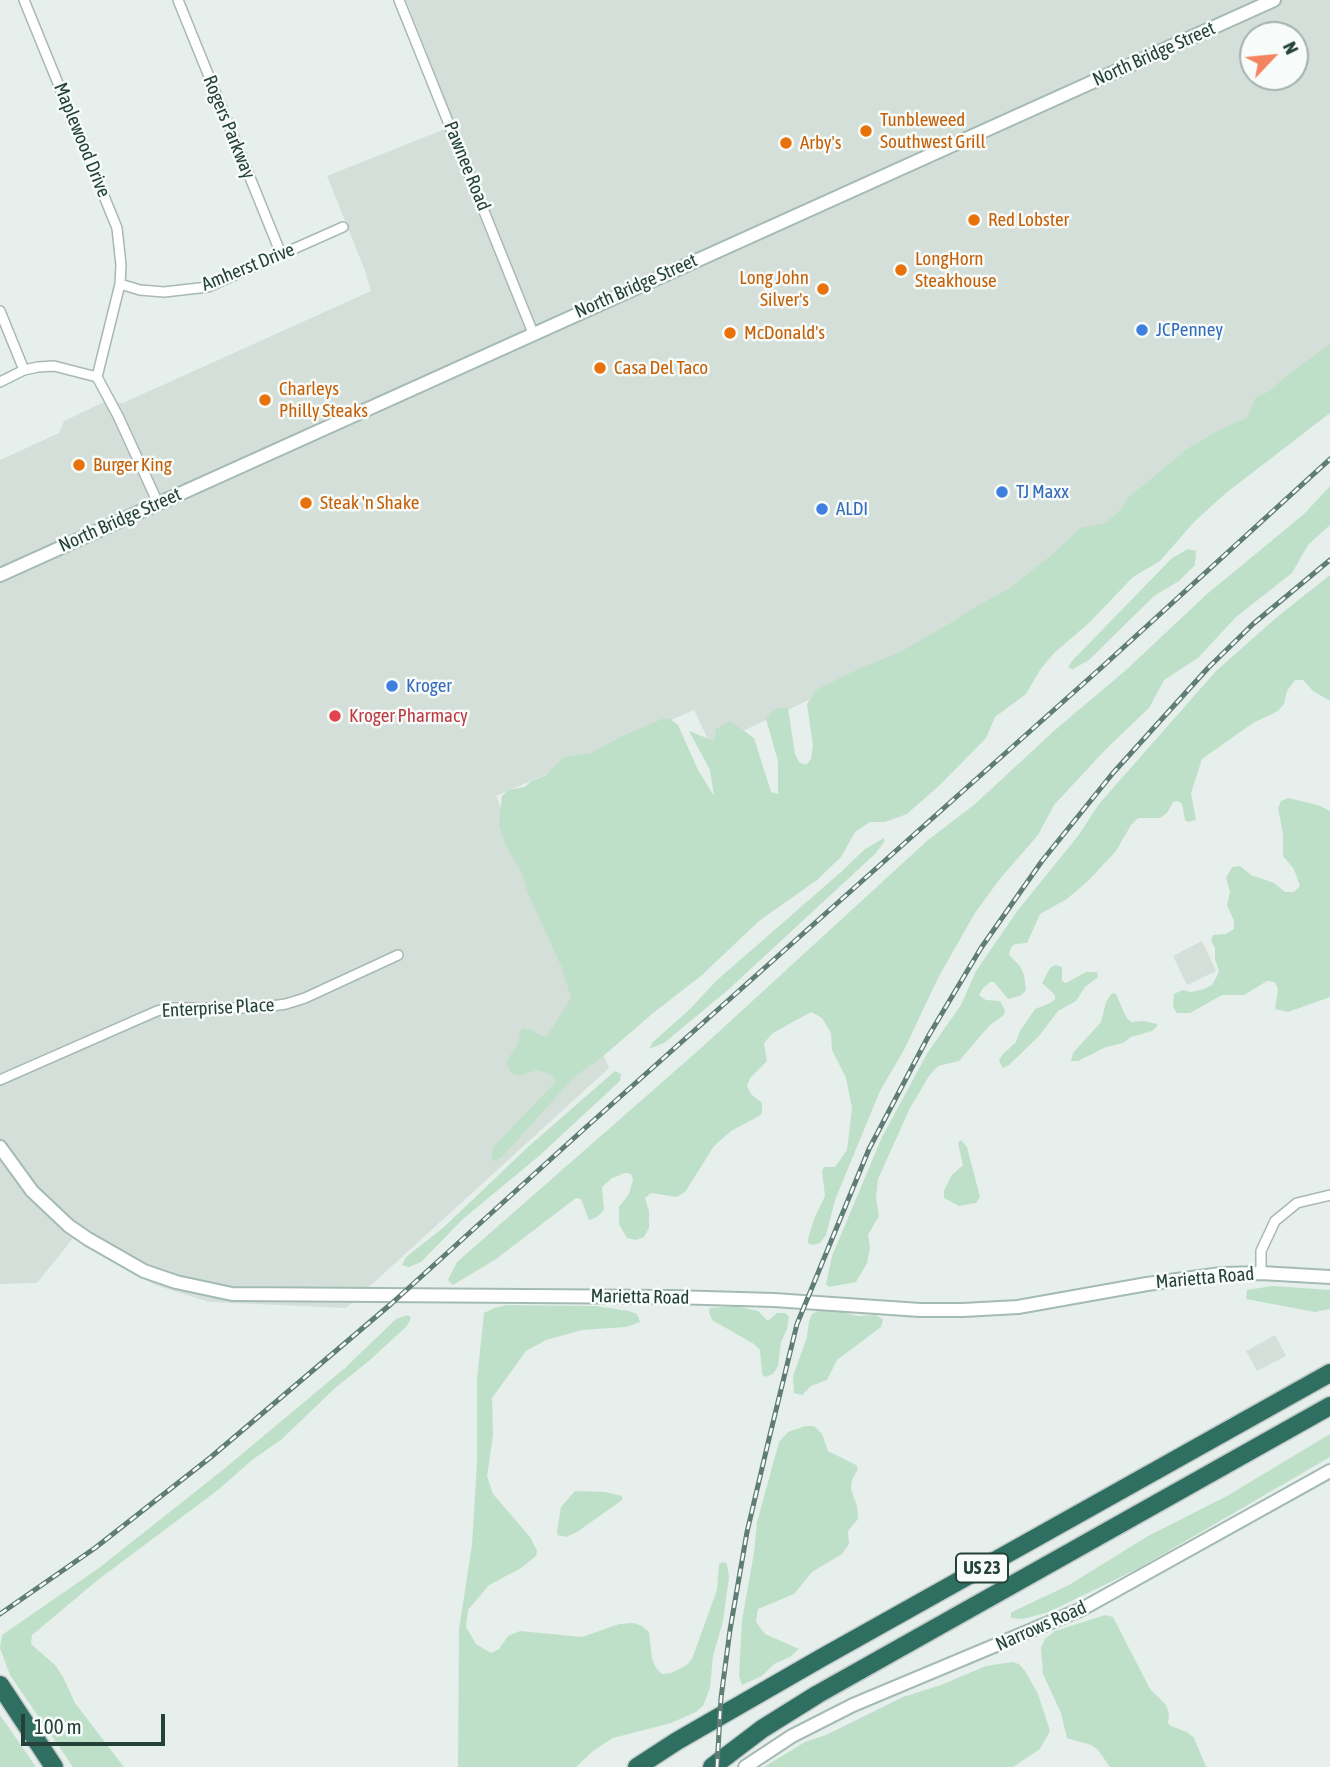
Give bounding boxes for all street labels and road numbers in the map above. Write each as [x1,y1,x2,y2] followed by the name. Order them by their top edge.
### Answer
[1089,17,1219,91] street label: North Bridge Street
[198,72,260,182] street label: Rogers Parkway
[49,79,115,201] street label: Maplewood Drive
[439,118,495,214] street label: Pawnee Road
[198,238,298,296] street label: Amherst Drive
[571,249,701,323] street label: North Bridge Street
[55,483,185,557] street label: North Bridge Street
[161,994,275,1022] street label: Enterprise Place
[1155,1262,1255,1294] street label: Marietta Road
[590,1285,690,1309] street label: Marietta Road
[956,1554,1008,1582] road number: US 23
[992,1596,1090,1656] street label: Narrows Road

